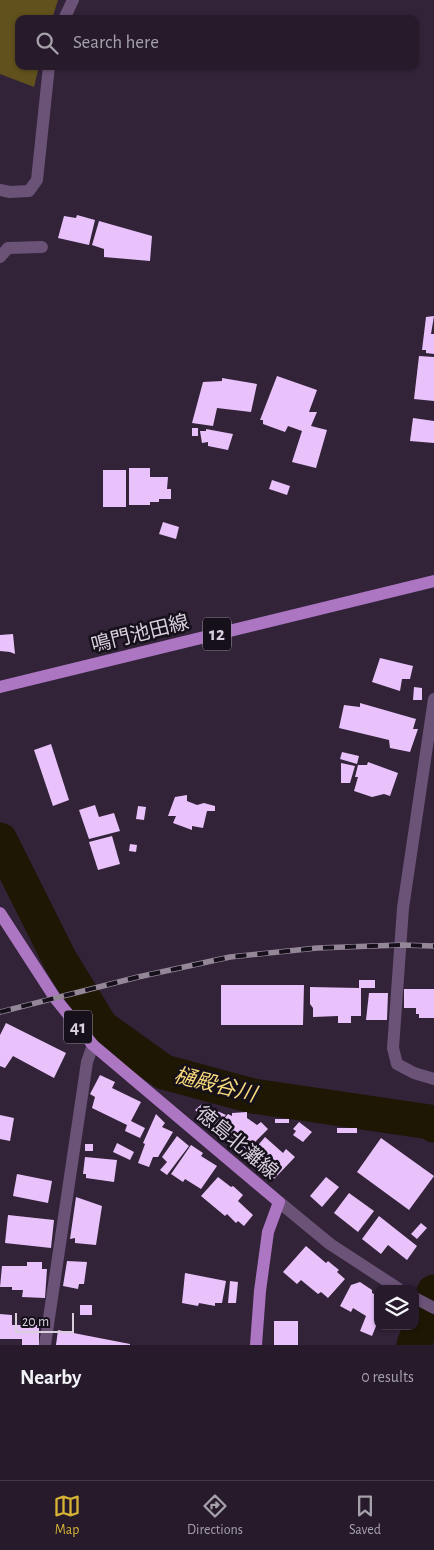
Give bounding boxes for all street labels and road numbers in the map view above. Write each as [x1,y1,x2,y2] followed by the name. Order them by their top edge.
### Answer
[89,610,191,656] street label: 鳴門池田線
[203,618,231,650] road number: 12
[64,1010,92,1044] road number: 41
[192,1102,283,1183] street label: 徳島北灘線

